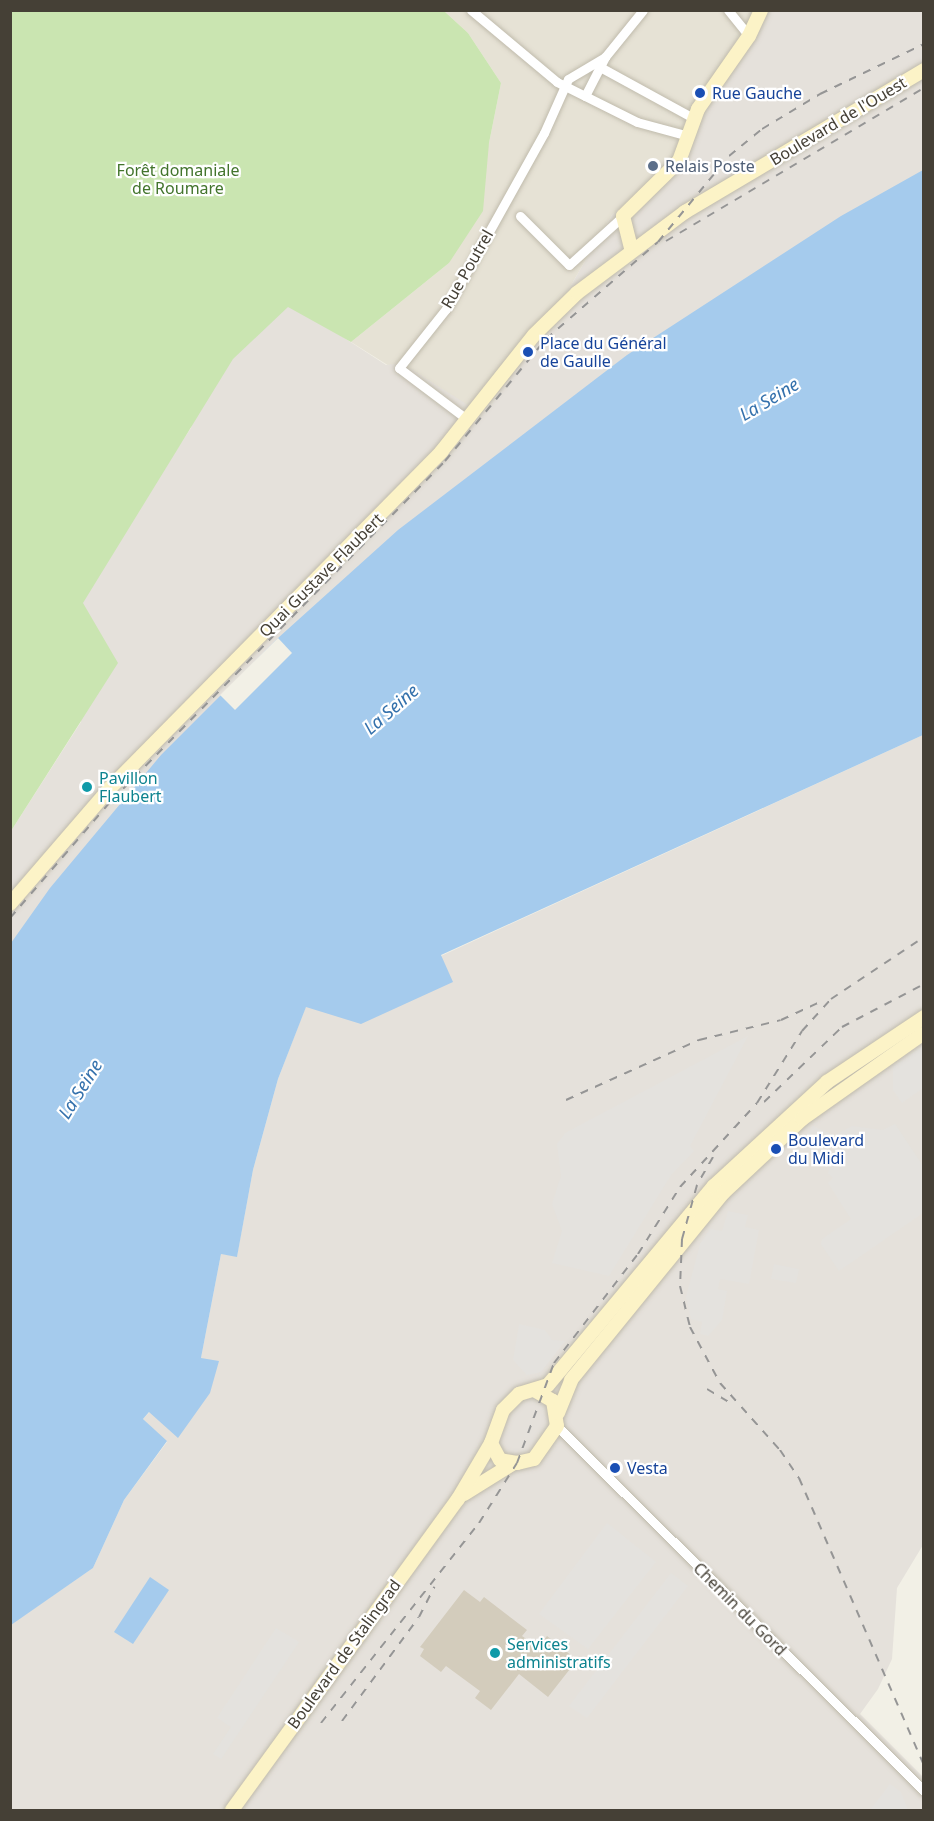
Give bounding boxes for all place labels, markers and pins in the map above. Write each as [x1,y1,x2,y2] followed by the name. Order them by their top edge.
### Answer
[712,83,802,103] place label: Rue Gauche
[693,86,707,100] marker: Rue Gauche
[665,156,755,176] place label: Relais Poste
[646,159,660,173] marker: Relais Poste
[540,333,667,371] place label: Place du Général de Gaulle
[521,345,535,359] marker: Place du Général de Gaulle
[99,768,162,806] place label: Pavillon Flaubert
[80,780,94,794] marker: Pavillon Flaubert
[788,1130,864,1168] place label: Boulevard du Midi
[769,1142,783,1156] marker: Boulevard du Midi
[627,1458,668,1478] place label: Vesta
[608,1461,622,1475] marker: Vesta
[507,1634,611,1672] place label: Services administratifs
[488,1646,502,1660] marker: Services administratifs

